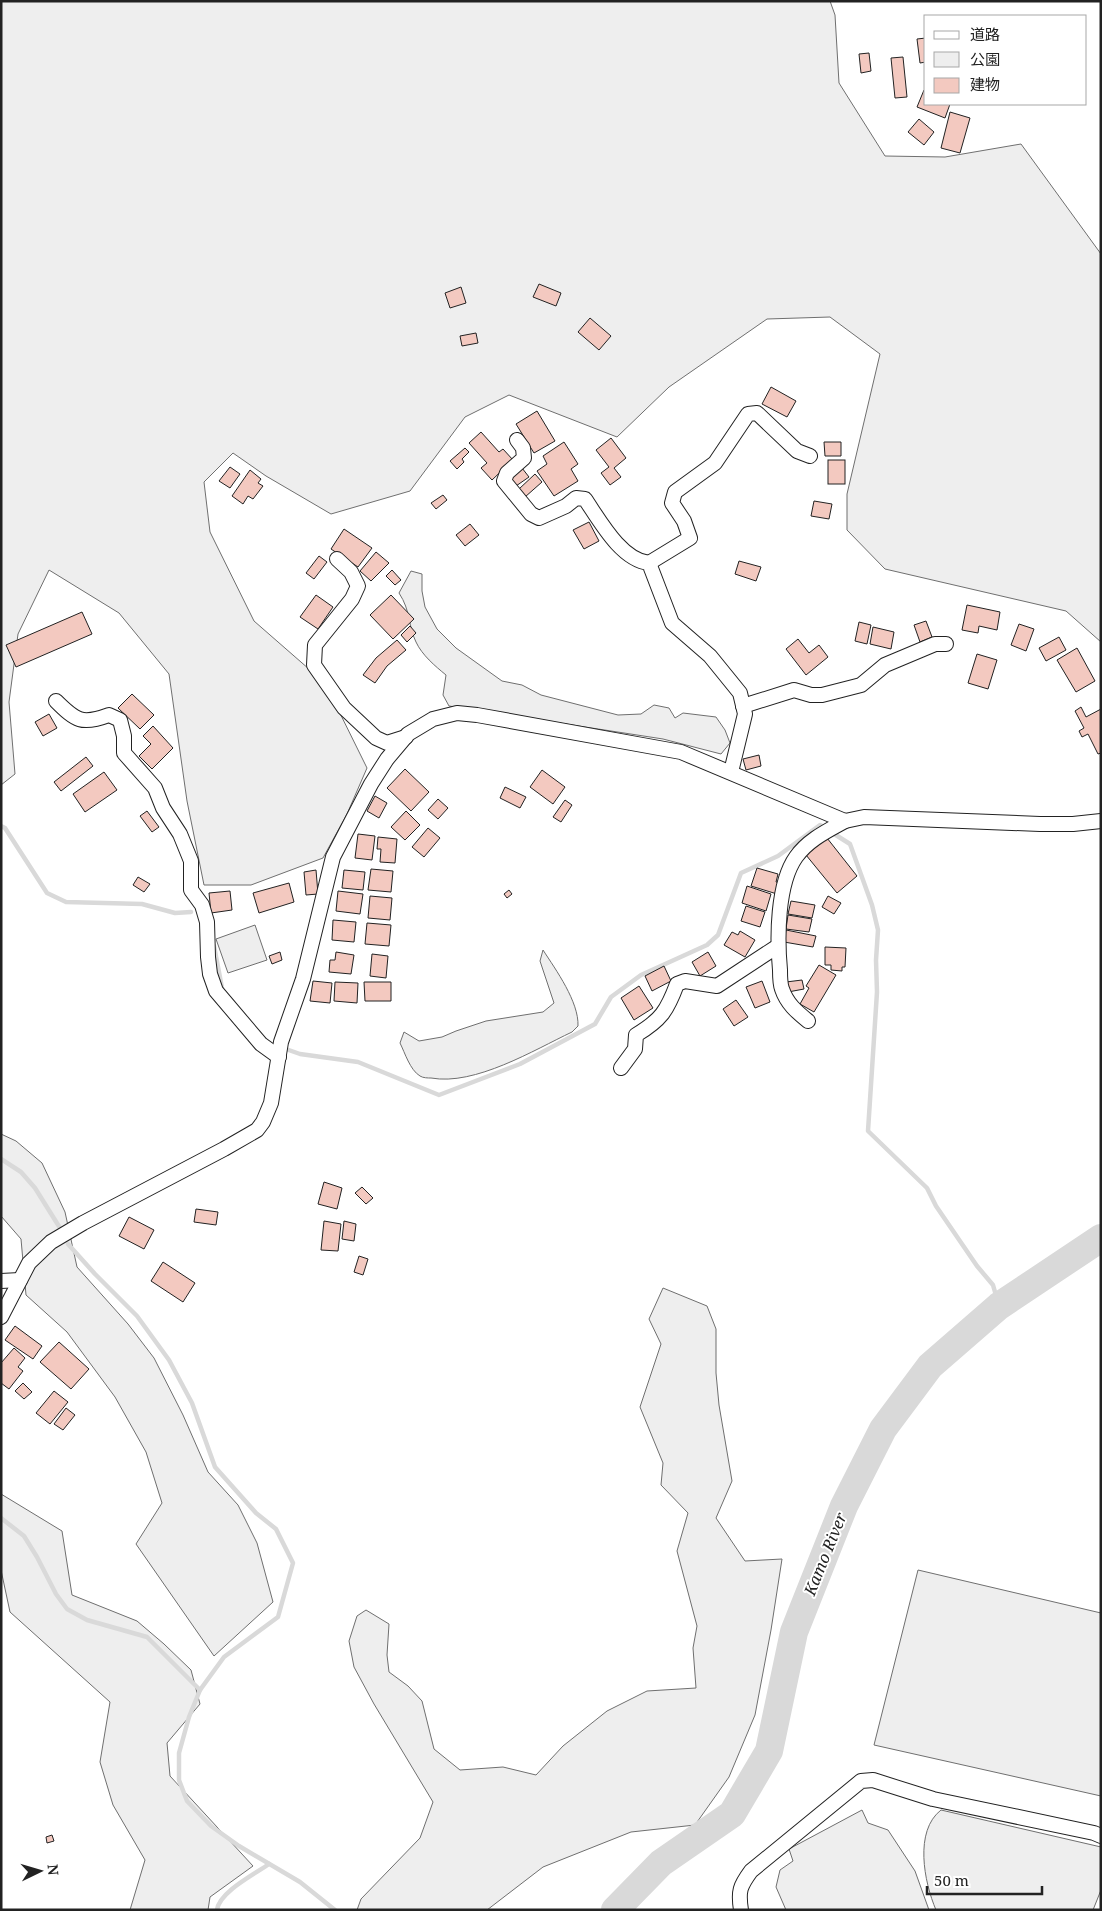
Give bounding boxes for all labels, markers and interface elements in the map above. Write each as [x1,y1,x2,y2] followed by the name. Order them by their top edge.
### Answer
[924,15,1087,105] legend
[970,24,1000,44] text: 道路
[970,49,1000,69] text: 公園
[970,74,1000,94] text: 建物
[798,1509,852,1600] water label: Kamo River
[15,1846,65,1896] north arrow
[44,1863,63,1876] text: N
[927,1864,1042,1896] scale bar
[934,1870,969,1890] text: 50 m

